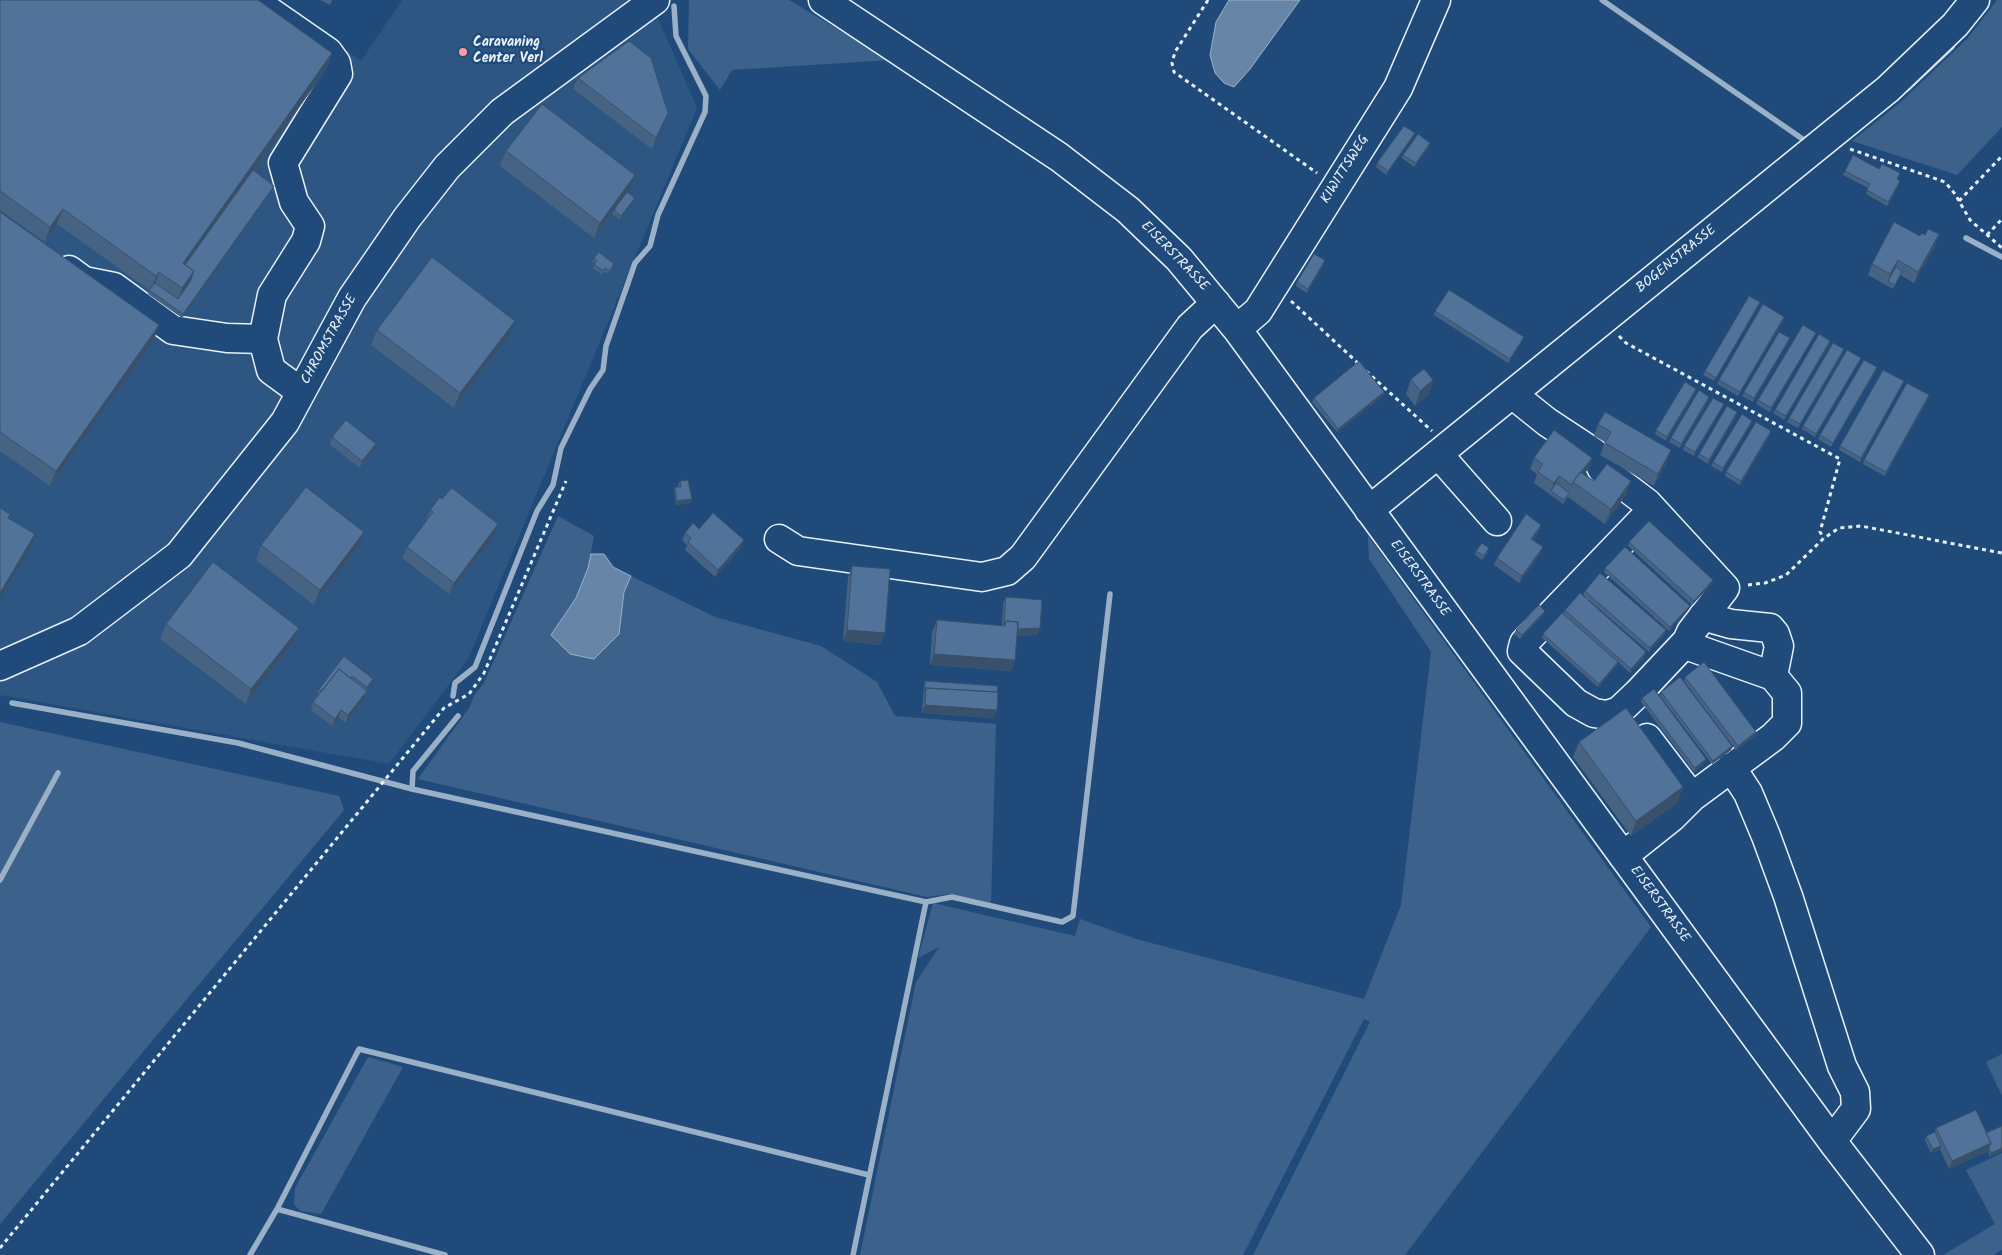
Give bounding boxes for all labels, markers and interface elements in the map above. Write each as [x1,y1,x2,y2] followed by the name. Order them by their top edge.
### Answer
[473,36,543,68] place label: Caravaning Center Verl
[457,46,469,58] marker: Caravaning Center Verl
[1318,132,1374,208] street label: KIWITTSWEG
[1136,218,1212,296] street label: EISERSTRASSE
[1633,223,1721,297] street label: BOGENSTRASSE
[298,292,362,388] street label: CHROMSTRASSE
[1385,537,1453,621] street label: EISERSTRASSE
[1625,863,1693,947] street label: EISERSTRASSE

